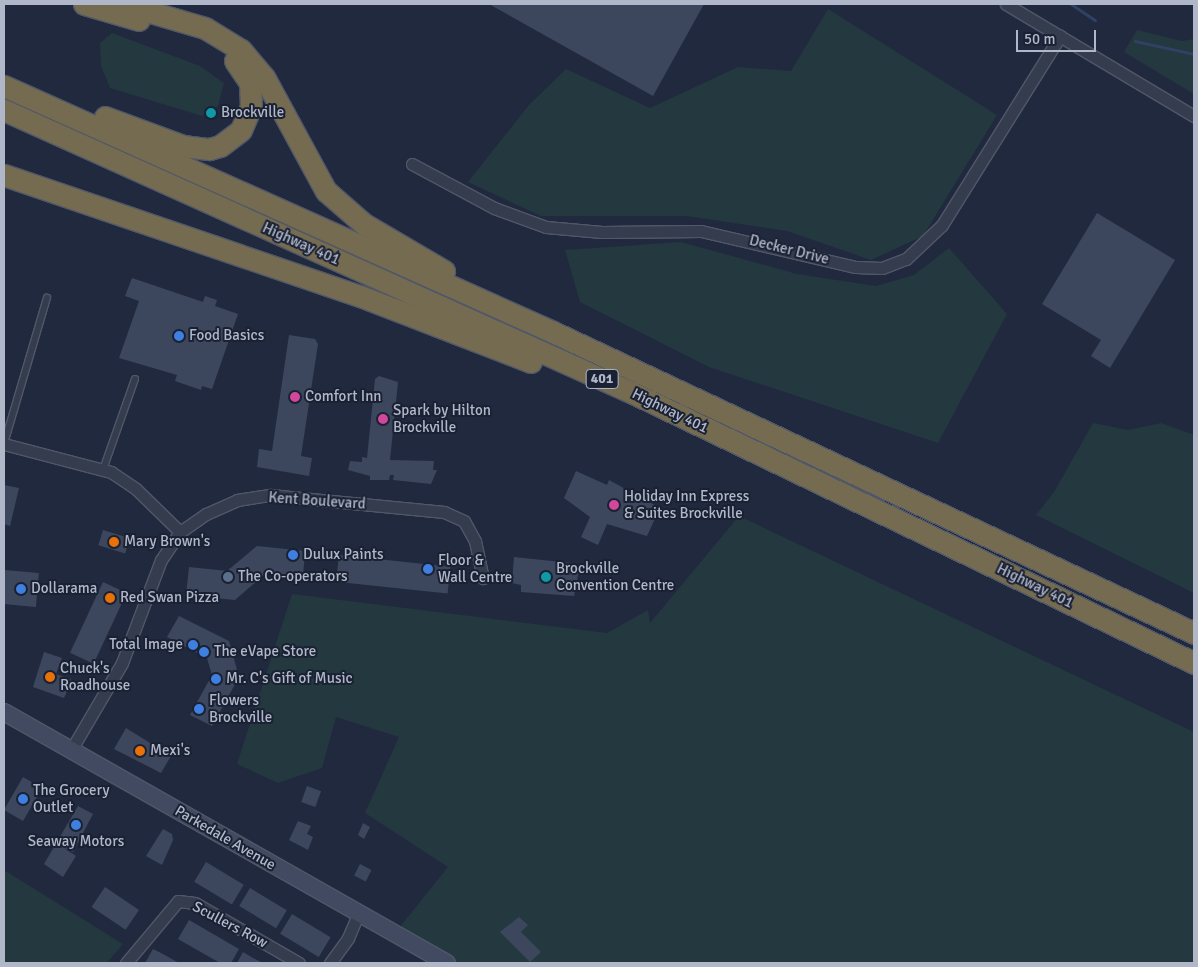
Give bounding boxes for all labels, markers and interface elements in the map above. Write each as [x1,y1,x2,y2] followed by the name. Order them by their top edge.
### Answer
[1018,20,1098,52] scale bar
[1024,30,1055,48] text: 50 m
[221,104,284,122] place label: Brockville
[205,107,217,119] marker: Brockville
[260,219,342,269] street label: Highway 401
[747,231,831,269] street label: Decker Drive
[189,327,264,345] place label: Food Basics
[173,330,185,342] marker: Food Basics
[584,368,620,390] road number: 401
[629,385,711,437] street label: Highway 401
[305,388,382,406] place label: Comfort Inn
[289,391,301,403] marker: Comfort Inn
[393,401,491,436] place label: Spark by Hilton Brockville
[377,413,389,425] marker: Spark by Hilton Brockville
[624,487,749,522] place label: Holiday Inn Express & Suites Brockville
[268,489,366,513] street label: Kent Boulevard
[608,499,620,511] marker: Holiday Inn Express & Suites Brockville
[124,533,210,551] place label: Mary Brown's
[108,536,120,548] marker: Mary Brown's
[303,546,383,564] place label: Dulux Paints
[287,549,299,561] marker: Dulux Paints
[438,551,512,586] place label: Floor & Wall Centre
[556,559,674,594] place label: Brockville Convention Centre
[994,560,1076,612] street label: Highway 401
[422,563,434,575] marker: Floor & Wall Centre
[238,568,347,586] place label: The Co-operators
[222,571,234,583] marker: The Co-operators
[540,571,552,583] marker: Brockville Convention Centre
[31,580,97,598] place label: Dollarama
[15,583,27,595] marker: Dollarama
[120,589,219,607] place label: Red Swan Pizza
[104,592,116,604] marker: Red Swan Pizza
[109,636,183,654] place label: Total Image
[187,639,199,651] marker: Total Image
[214,643,316,661] place label: The eVape Store
[198,646,210,658] marker: The eVape Store
[60,659,130,694] place label: Chuck's Roadhouse
[226,670,353,688] place label: Mr. C's Gift of Music
[44,671,56,683] marker: Chuck's Roadhouse
[210,673,222,685] marker: Mr. C's Gift of Music
[209,691,272,726] place label: Flowers Brockville
[193,703,205,715] marker: Flowers Brockville
[150,742,190,760] place label: Mexi's
[134,745,146,757] marker: Mexi's
[33,781,109,816] place label: The Grocery Outlet
[17,793,29,805] marker: The Grocery Outlet
[171,802,279,874] street label: Parkedale Avenue
[70,819,82,831] marker: Seaway Motors
[28,833,124,851] place label: Seaway Motors
[189,898,271,952] street label: Scullers Row

